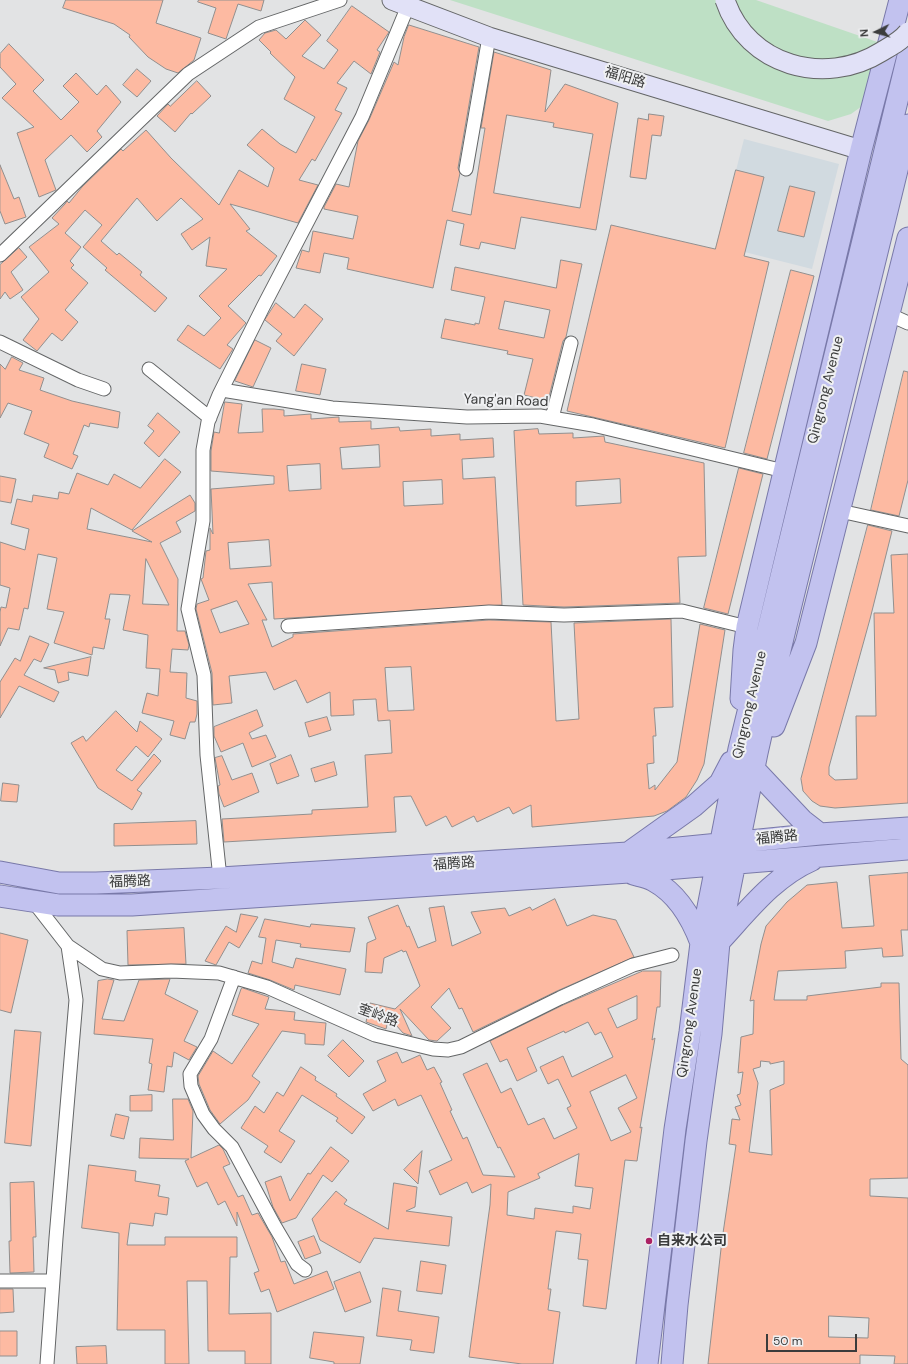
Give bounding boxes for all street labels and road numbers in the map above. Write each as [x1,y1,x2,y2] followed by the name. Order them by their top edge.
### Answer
[602,64,648,92] street label: 福阳路
[804,334,848,446] street label: Qingrong Avenue
[463,391,549,411] street label: Yang'an Road
[729,649,771,761] street label: Qingrong Avenue
[755,827,799,849] street label: 福腾路
[432,854,476,874] street label: 福腾路
[109,873,151,891] street label: 福腾路
[674,967,706,1079] street label: Qingrong Avenue
[355,1001,401,1031] street label: 奎岭路

